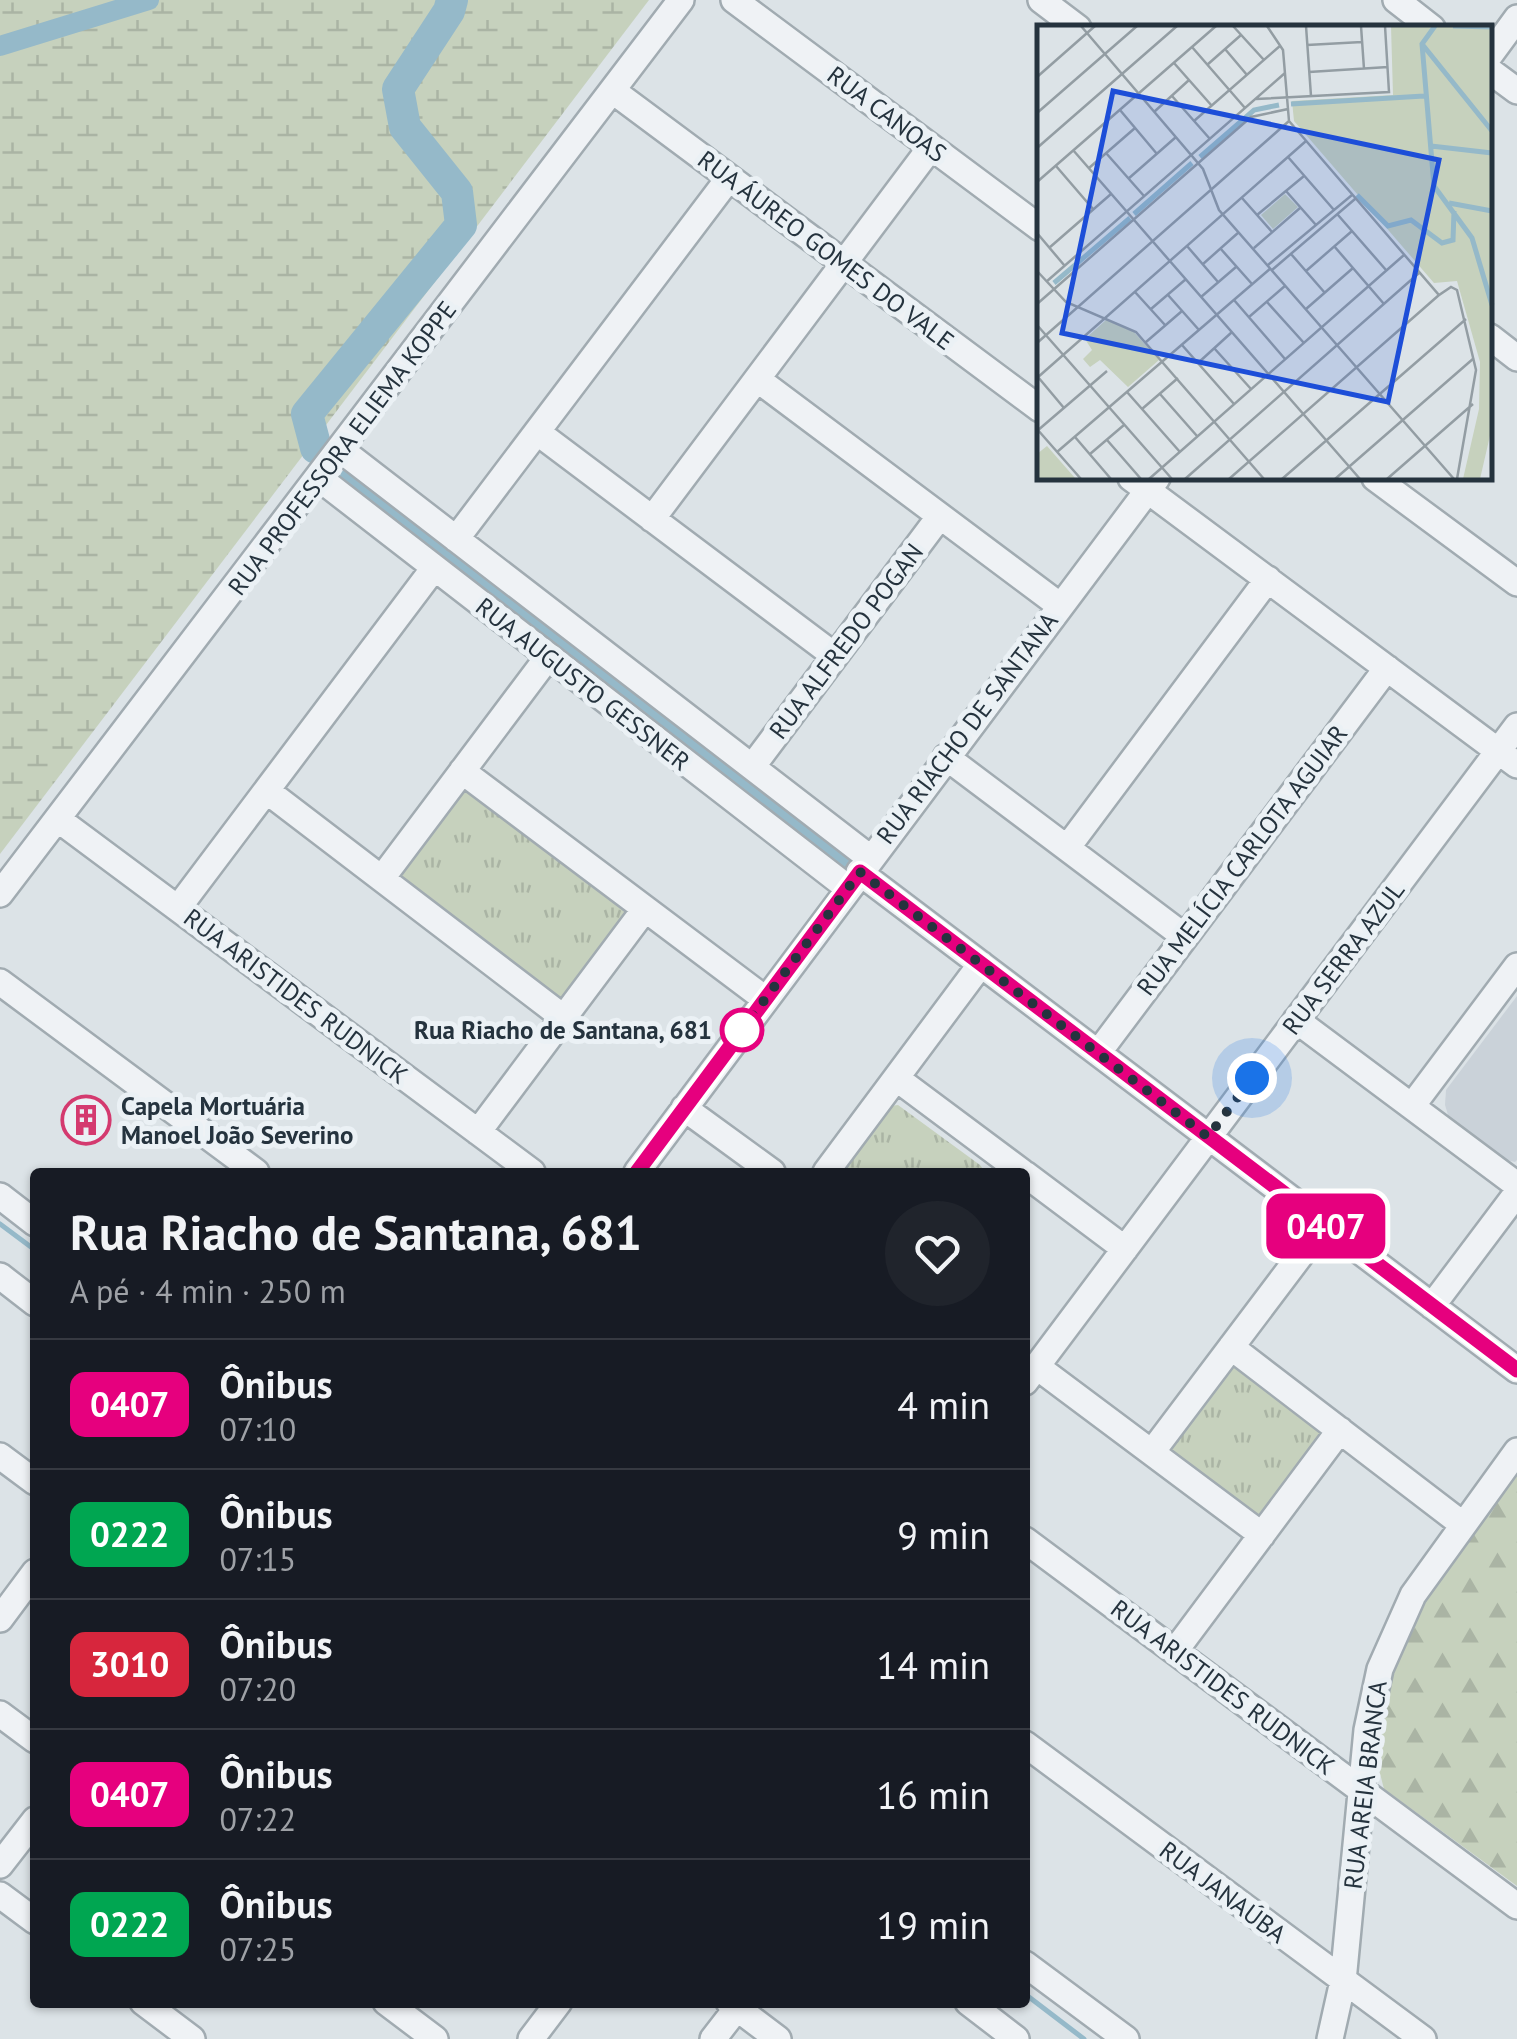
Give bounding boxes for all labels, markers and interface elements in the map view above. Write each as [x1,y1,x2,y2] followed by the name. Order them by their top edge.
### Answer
[1037,25,1492,480] inset map
[821,59,953,169] street label: RUA CANOAS
[692,143,960,357] street label: RUA ÁUREO GOMES DO VALE
[221,294,463,602] street label: RUA PROFESSORA ELIEMA KOPPE
[762,537,930,745] street label: RUA ALFREDO POGAN
[469,590,697,778] street label: RUA AUGUSTO GESSNER
[869,606,1065,850] street label: RUA RIACHO DE SANTANA
[1130,718,1354,1002] street label: RUA MELÍCIA CARLOTA AGUIAR
[1275,875,1411,1041] street label: RUA SERRA AZUL
[177,901,415,1091] street label: RUA ARISTIDES RUDNICK
[721,1009,763,1051] marker: Rua Riacho de Santana, 681
[414,1014,712,1046] place label: Rua Riacho de Santana, 681
[1227,1053,1277,1103] your location
[121,1090,353,1151] place label: Capela Mortuária Manoel João Severino
[60,1094,112,1146] building icon: Capela Mortuária Manoel João Severino
[1256,1194,1396,1258] line badge: 0407
[70,1201,642,1263] text: Rua Riacho de Santana, 681
[885,1201,990,1306] button: heart
[1286,1203,1366,1249] text: 0407
[70,1270,346,1312] text: A pé · 4 min · 250 m
[219,1359,333,1408] text: Ônibus
[897,1380,990,1429] text: 4 min
[90,1381,169,1427] text: 0407
[219,1408,296,1450] text: 07:10
[219,1489,333,1538] text: Ônibus
[897,1510,990,1559] text: 9 min
[90,1511,169,1557] text: 0222
[219,1538,296,1580] text: 07:15
[1104,1592,1342,1782] street label: RUA ARISTIDES RUDNICK
[219,1619,333,1668] text: Ônibus
[877,1640,990,1689] text: 14 min
[90,1641,169,1687] text: 3010
[219,1668,296,1710] text: 07:20
[1336,1679,1394,1891] street label: RUA AREIA BRANCA
[219,1749,333,1798] text: Ônibus
[877,1770,990,1819] text: 16 min
[90,1771,169,1817] text: 0407
[219,1798,296,1840] text: 07:22
[1153,1834,1293,1950] street label: RUA JANAÚBA
[219,1879,333,1928] text: Ônibus
[877,1900,990,1949] text: 19 min
[90,1901,169,1947] text: 0222
[219,1928,296,1970] text: 07:25

